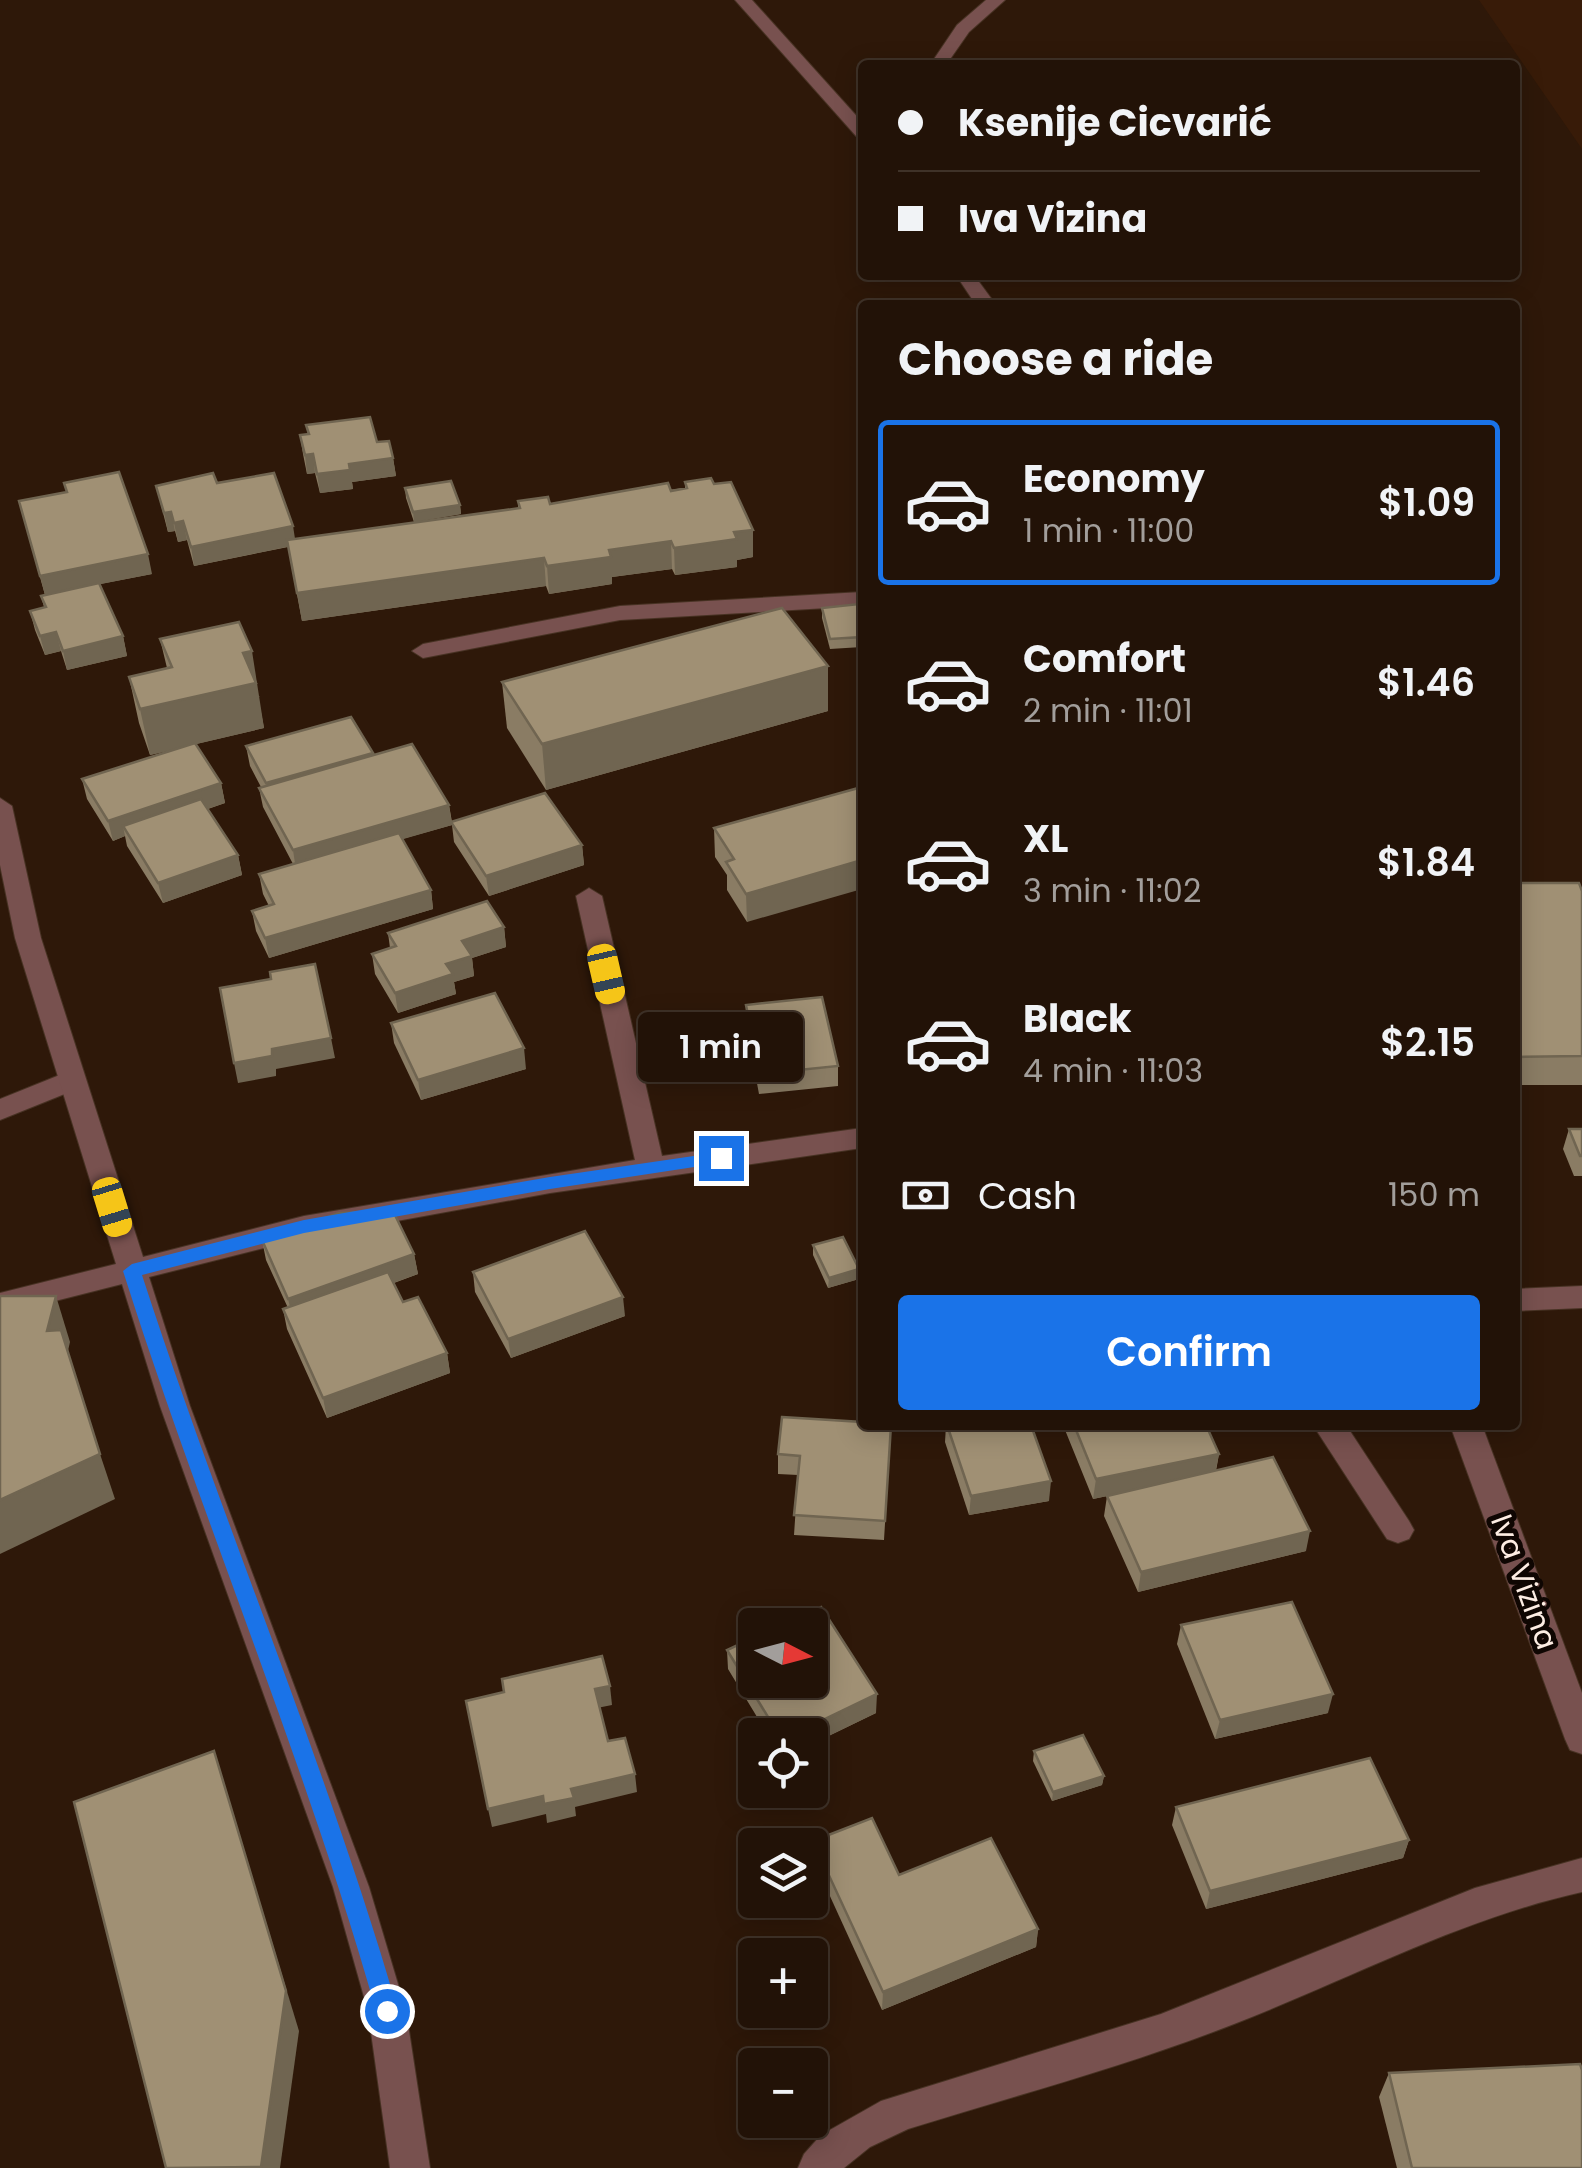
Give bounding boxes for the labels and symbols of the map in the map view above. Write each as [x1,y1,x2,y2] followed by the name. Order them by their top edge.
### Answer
[585,941,627,1007] car
[638,1013,804,1083] callout: 1 min
[699,1136,744,1181] route end
[89,1174,135,1240] car
[1480,1508,1569,1655] street label: Iva Vizina
[738,1608,828,1698] north arrow
[365,1989,410,2034] route start

